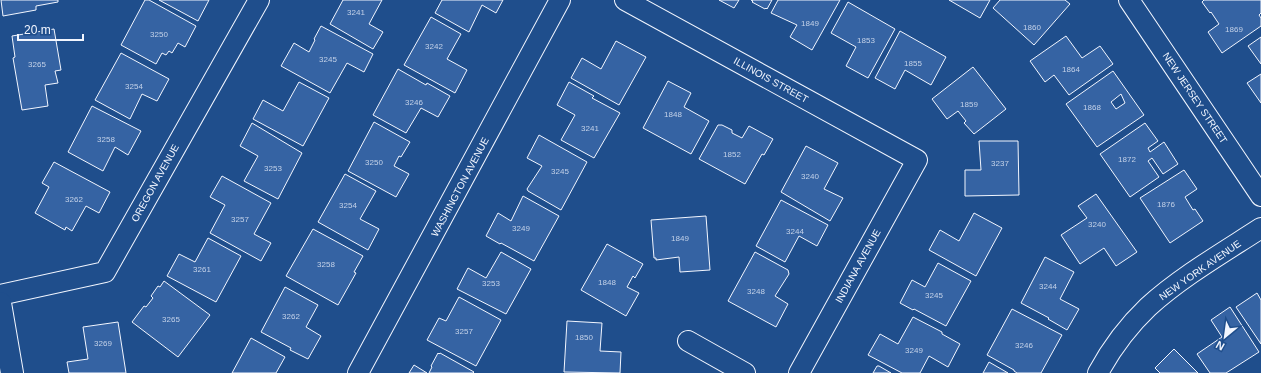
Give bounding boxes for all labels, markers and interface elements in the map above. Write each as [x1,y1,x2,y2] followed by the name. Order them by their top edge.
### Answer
[347,8,365,17] house number: 3241
[18,16,83,42] scale bar
[801,19,819,28] house number: 1849
[24,23,51,37] text: 20 m
[1023,23,1041,32] house number: 1860
[1225,25,1243,34] house number: 1869
[150,30,168,39] house number: 3250
[857,36,875,45] house number: 1853
[425,42,443,51] house number: 3242
[1161,51,1229,145] street label: NEW JERSEY STREET
[319,55,337,64] house number: 3245
[732,55,810,105] street label: ILLINOIS STREET
[904,59,922,68] house number: 1855
[28,60,46,69] house number: 3265
[1062,65,1080,74] house number: 1864
[125,82,143,91] house number: 3254
[405,98,423,107] house number: 3246
[960,100,978,109] house number: 1859
[1083,103,1101,112] house number: 1868
[664,110,682,119] house number: 1848
[581,124,599,133] house number: 3241
[97,135,115,144] house number: 3258
[429,135,491,239] street label: WASHINGTON AVENUE
[129,142,181,224] street label: OREGON AVENUE
[723,150,741,159] house number: 1852
[1118,155,1136,164] house number: 1872
[365,158,383,167] house number: 3250
[991,159,1009,168] house number: 3237
[264,164,282,173] house number: 3253
[551,167,569,176] house number: 3245
[801,172,819,181] house number: 3240
[65,195,83,204] house number: 3262
[1157,200,1175,209] house number: 1876
[339,201,357,210] house number: 3254
[231,215,249,224] house number: 3257
[1088,220,1106,229] house number: 3240
[512,224,530,233] house number: 3249
[786,227,804,236] house number: 3244
[833,227,883,305] street label: INDIANA AVENUE
[671,234,689,243] house number: 1849
[1157,238,1243,302] street label: NEW YORK AVENUE
[317,260,335,269] house number: 3258
[193,265,211,274] house number: 3261
[598,278,616,287] house number: 1848
[482,279,500,288] house number: 3253
[1039,282,1057,291] house number: 3244
[747,287,765,296] house number: 3248
[925,291,943,300] house number: 3245
[282,312,300,321] house number: 3262
[162,315,180,324] house number: 3265
[1205,317,1245,357] north arrow
[455,327,473,336] house number: 3257
[575,333,593,342] house number: 1850
[94,339,112,348] house number: 3269
[1214,339,1227,353] text: N
[1015,341,1033,350] house number: 3246
[905,346,923,355] house number: 3249

